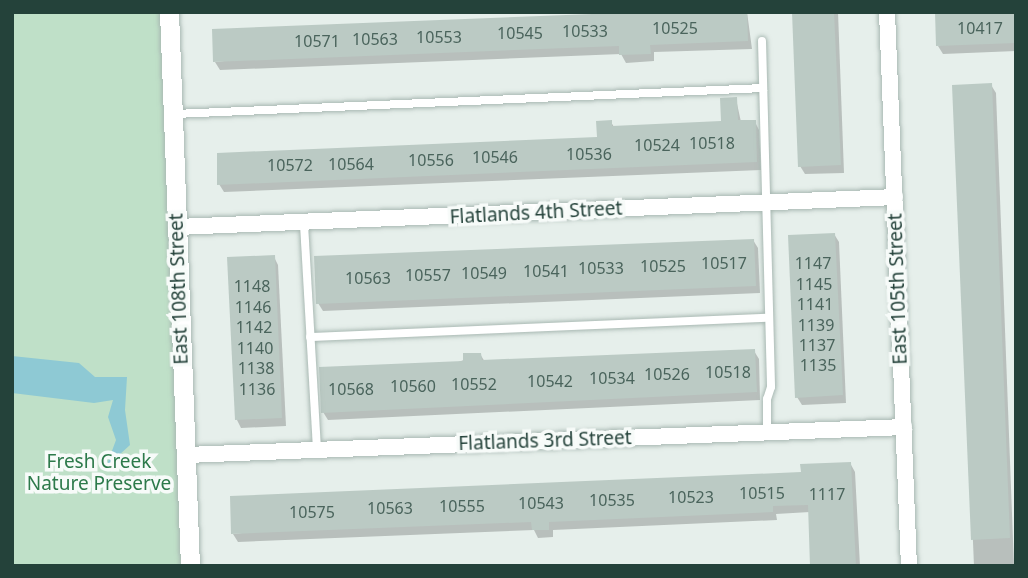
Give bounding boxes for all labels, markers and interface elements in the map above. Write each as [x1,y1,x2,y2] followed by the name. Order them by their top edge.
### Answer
[652,18,698,38] house number: 10525
[957,18,1003,38] house number: 10417
[562,21,608,41] house number: 10533
[497,23,543,43] house number: 10545
[416,27,462,47] house number: 10553
[352,29,398,49] house number: 10563
[294,31,340,51] house number: 10571
[689,133,735,153] house number: 10518
[634,135,680,155] house number: 10524
[566,144,612,164] house number: 10536
[472,147,518,167] house number: 10546
[408,150,454,170] house number: 10556
[328,154,374,174] house number: 10564
[267,155,313,175] house number: 10572
[449,197,623,229] street label: Flatlands 4th Street
[165,213,193,365] street label: East 108th Street
[884,213,912,365] street label: East 105th Street
[701,253,747,273] house number: 10517
[795,253,831,273] house number: 1147
[640,256,686,276] house number: 10525
[578,258,624,278] house number: 10533
[523,261,569,281] house number: 10541
[461,263,507,283] house number: 10549
[405,265,451,285] house number: 10557
[345,268,391,288] house number: 10563
[796,274,832,294] house number: 1145
[234,276,270,296] house number: 1148
[797,294,833,314] house number: 1141
[235,297,271,317] house number: 1146
[798,315,834,335] house number: 1139
[236,317,272,337] house number: 1142
[799,335,835,355] house number: 1137
[237,338,273,358] house number: 1140
[800,355,836,375] house number: 1135
[238,358,274,378] house number: 1138
[705,362,751,382] house number: 10518
[644,364,690,384] house number: 10526
[589,368,635,388] house number: 10534
[527,371,573,391] house number: 10542
[451,374,497,394] house number: 10552
[390,376,436,396] house number: 10560
[239,379,275,399] house number: 1136
[328,379,374,399] house number: 10568
[458,427,632,455] street label: Flatlands 3rd Street
[27,451,171,495] park label: Fresh Creek Nature Preserve
[739,483,785,503] house number: 10515
[809,484,845,504] house number: 1117
[668,487,714,507] house number: 10523
[589,490,635,510] house number: 10535
[518,493,564,513] house number: 10543
[439,496,485,516] house number: 10555
[367,498,413,518] house number: 10563
[289,502,335,522] house number: 10575

